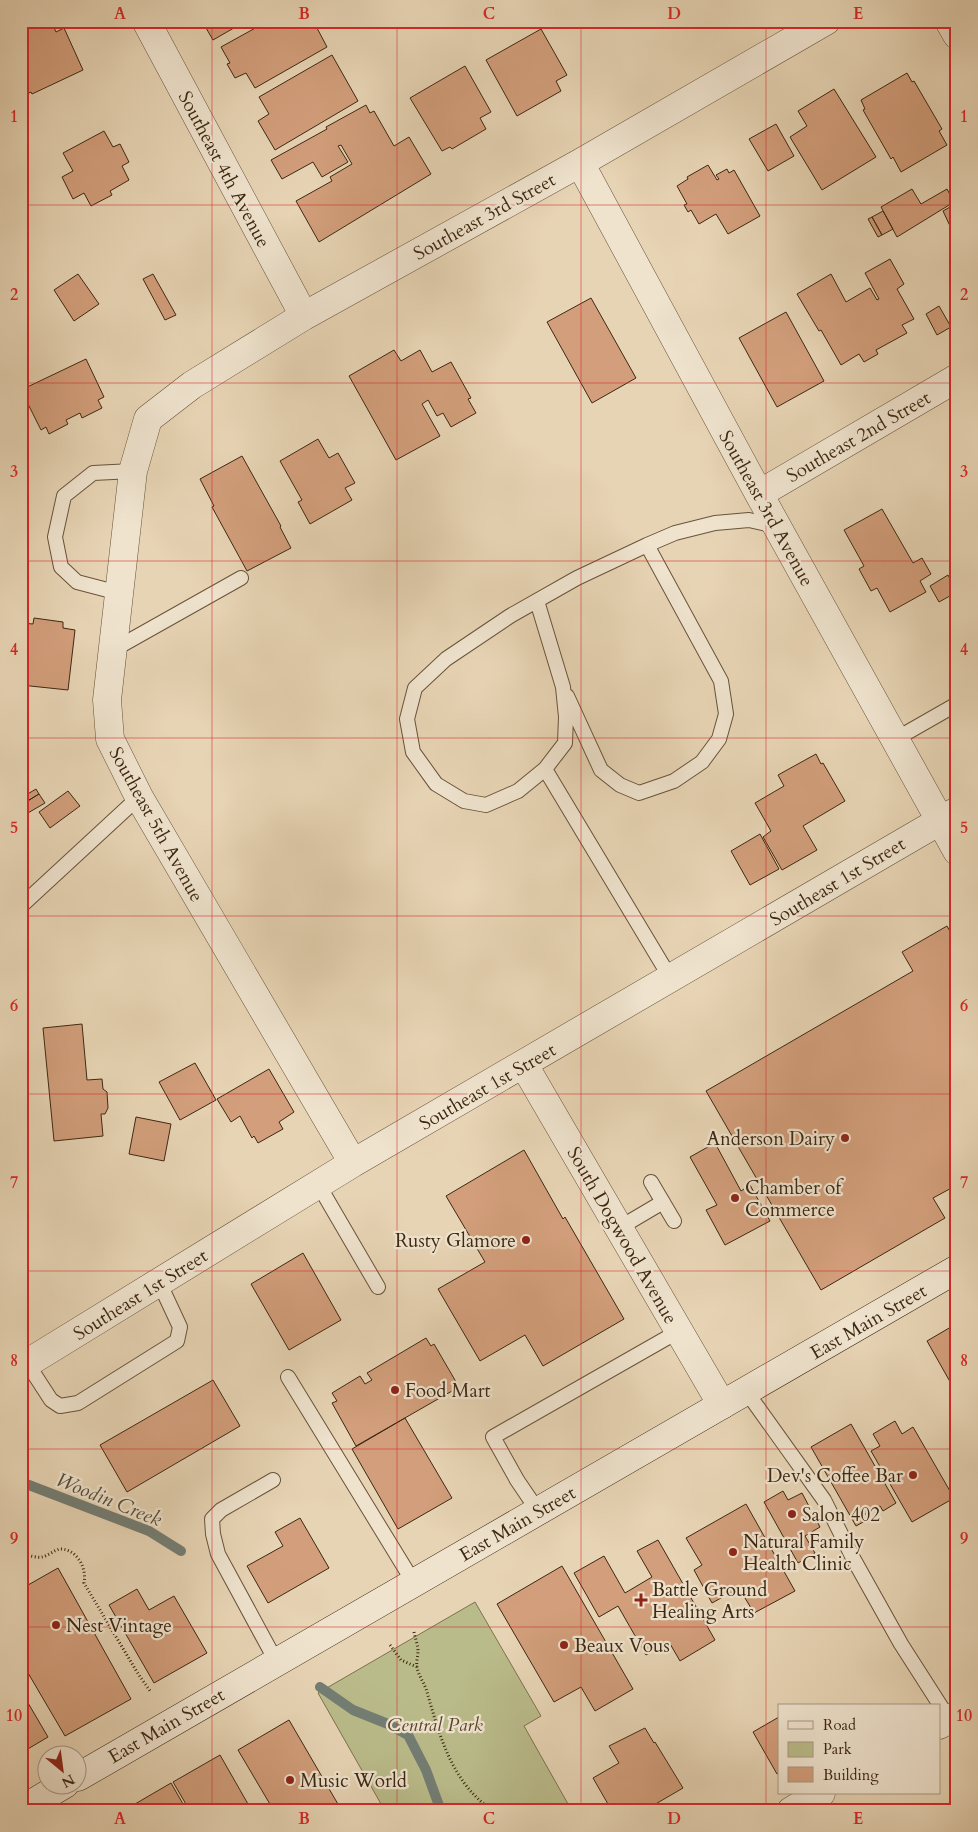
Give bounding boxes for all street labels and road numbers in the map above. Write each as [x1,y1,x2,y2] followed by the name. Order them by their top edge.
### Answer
[172,87,276,252] street label: Southeast 4th Avenue
[409,167,560,267] street label: Southeast 3rd Street
[782,385,935,489] street label: Southeast 2nd Street
[712,426,820,591] street label: Southeast 3rd Avenue
[103,742,210,907] street label: Southeast 5th Avenue
[765,831,910,933] street label: Southeast 1st Street
[414,1037,561,1137] street label: Southeast 1st Street
[561,1142,684,1329] street label: South Dogwood Avenue
[68,1243,213,1347] street label: Southeast 1st Street
[806,1278,931,1366] street label: East Main Street
[455,1480,580,1568] street label: East Main Street
[104,1682,229,1770] street label: East Main Street

